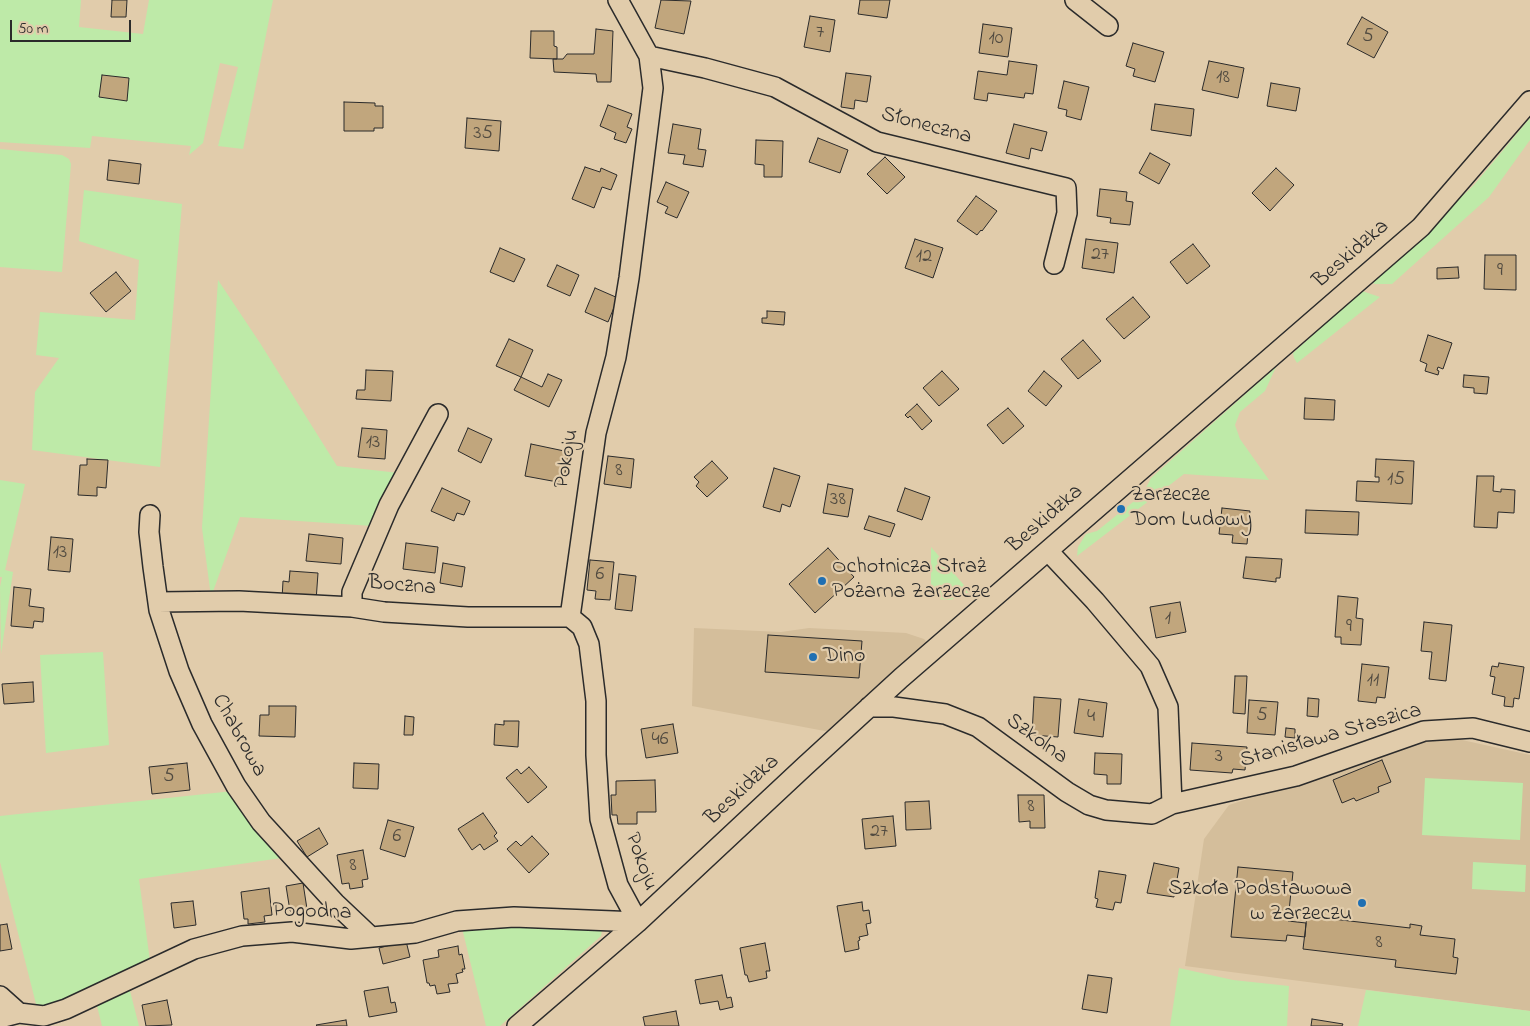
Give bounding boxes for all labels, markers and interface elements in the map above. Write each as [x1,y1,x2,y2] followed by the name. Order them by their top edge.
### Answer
[12,10,134,42] scale bar
[18,18,48,40] text: 50 m
[816,22,824,46] house number: 7
[1362,26,1374,50] house number: 5
[989,28,1003,52] house number: 10
[1216,67,1230,91] house number: 18
[878,102,974,152] street label: Słoneczna
[473,123,493,147] house number: 35
[1308,215,1396,295] street label: Beskidzka
[1091,244,1109,268] house number: 27
[916,246,932,270] house number: 12
[1497,260,1503,284] house number: 9
[550,427,586,491] street label: Pokoju
[366,432,380,456] house number: 13
[615,460,623,484] house number: 8
[1387,469,1405,493] house number: 15
[1002,480,1090,560] street label: Beskidzka
[1131,483,1252,534] place label: Zarzecze Dom Ludowy
[830,489,846,513] house number: 38
[1115,503,1127,515] marker: Zarzecze Dom Ludowy
[53,542,67,566] house number: 13
[832,555,990,606] place label: Ochotnicza Straż Pożarna Zarzecze
[596,564,604,588] house number: 6
[367,571,437,603] street label: Boczna
[816,575,828,587] marker: Ochotnicza Straż Pożarna Zarzecze
[1165,608,1171,632] house number: 1
[1346,616,1352,640] house number: 9
[823,644,865,670] place label: Dino
[807,651,819,663] marker: Dino
[1367,670,1379,694] house number: 11
[204,690,272,782] street label: Chabrowa
[1237,698,1425,776] street label: Stanisława Staszica
[1256,705,1268,729] house number: 5
[1087,706,1095,730] house number: 4
[1000,709,1072,771] street label: Szkolna
[651,729,669,753] house number: 46
[1215,746,1223,770] house number: 3
[700,750,786,832] street label: Beskidzka
[163,766,175,790] house number: 5
[1027,796,1035,820] house number: 8
[870,821,888,845] house number: 27
[393,826,401,850] house number: 6
[617,829,663,895] street label: Pokoju
[349,855,357,879] house number: 8
[1168,877,1352,928] place label: Szkoła Podstawowa w Zarzeczu
[1356,897,1368,909] marker: Szkoła Podstawowa w Zarzeczu
[272,898,352,928] street label: Pogodna
[1375,932,1383,956] house number: 8

